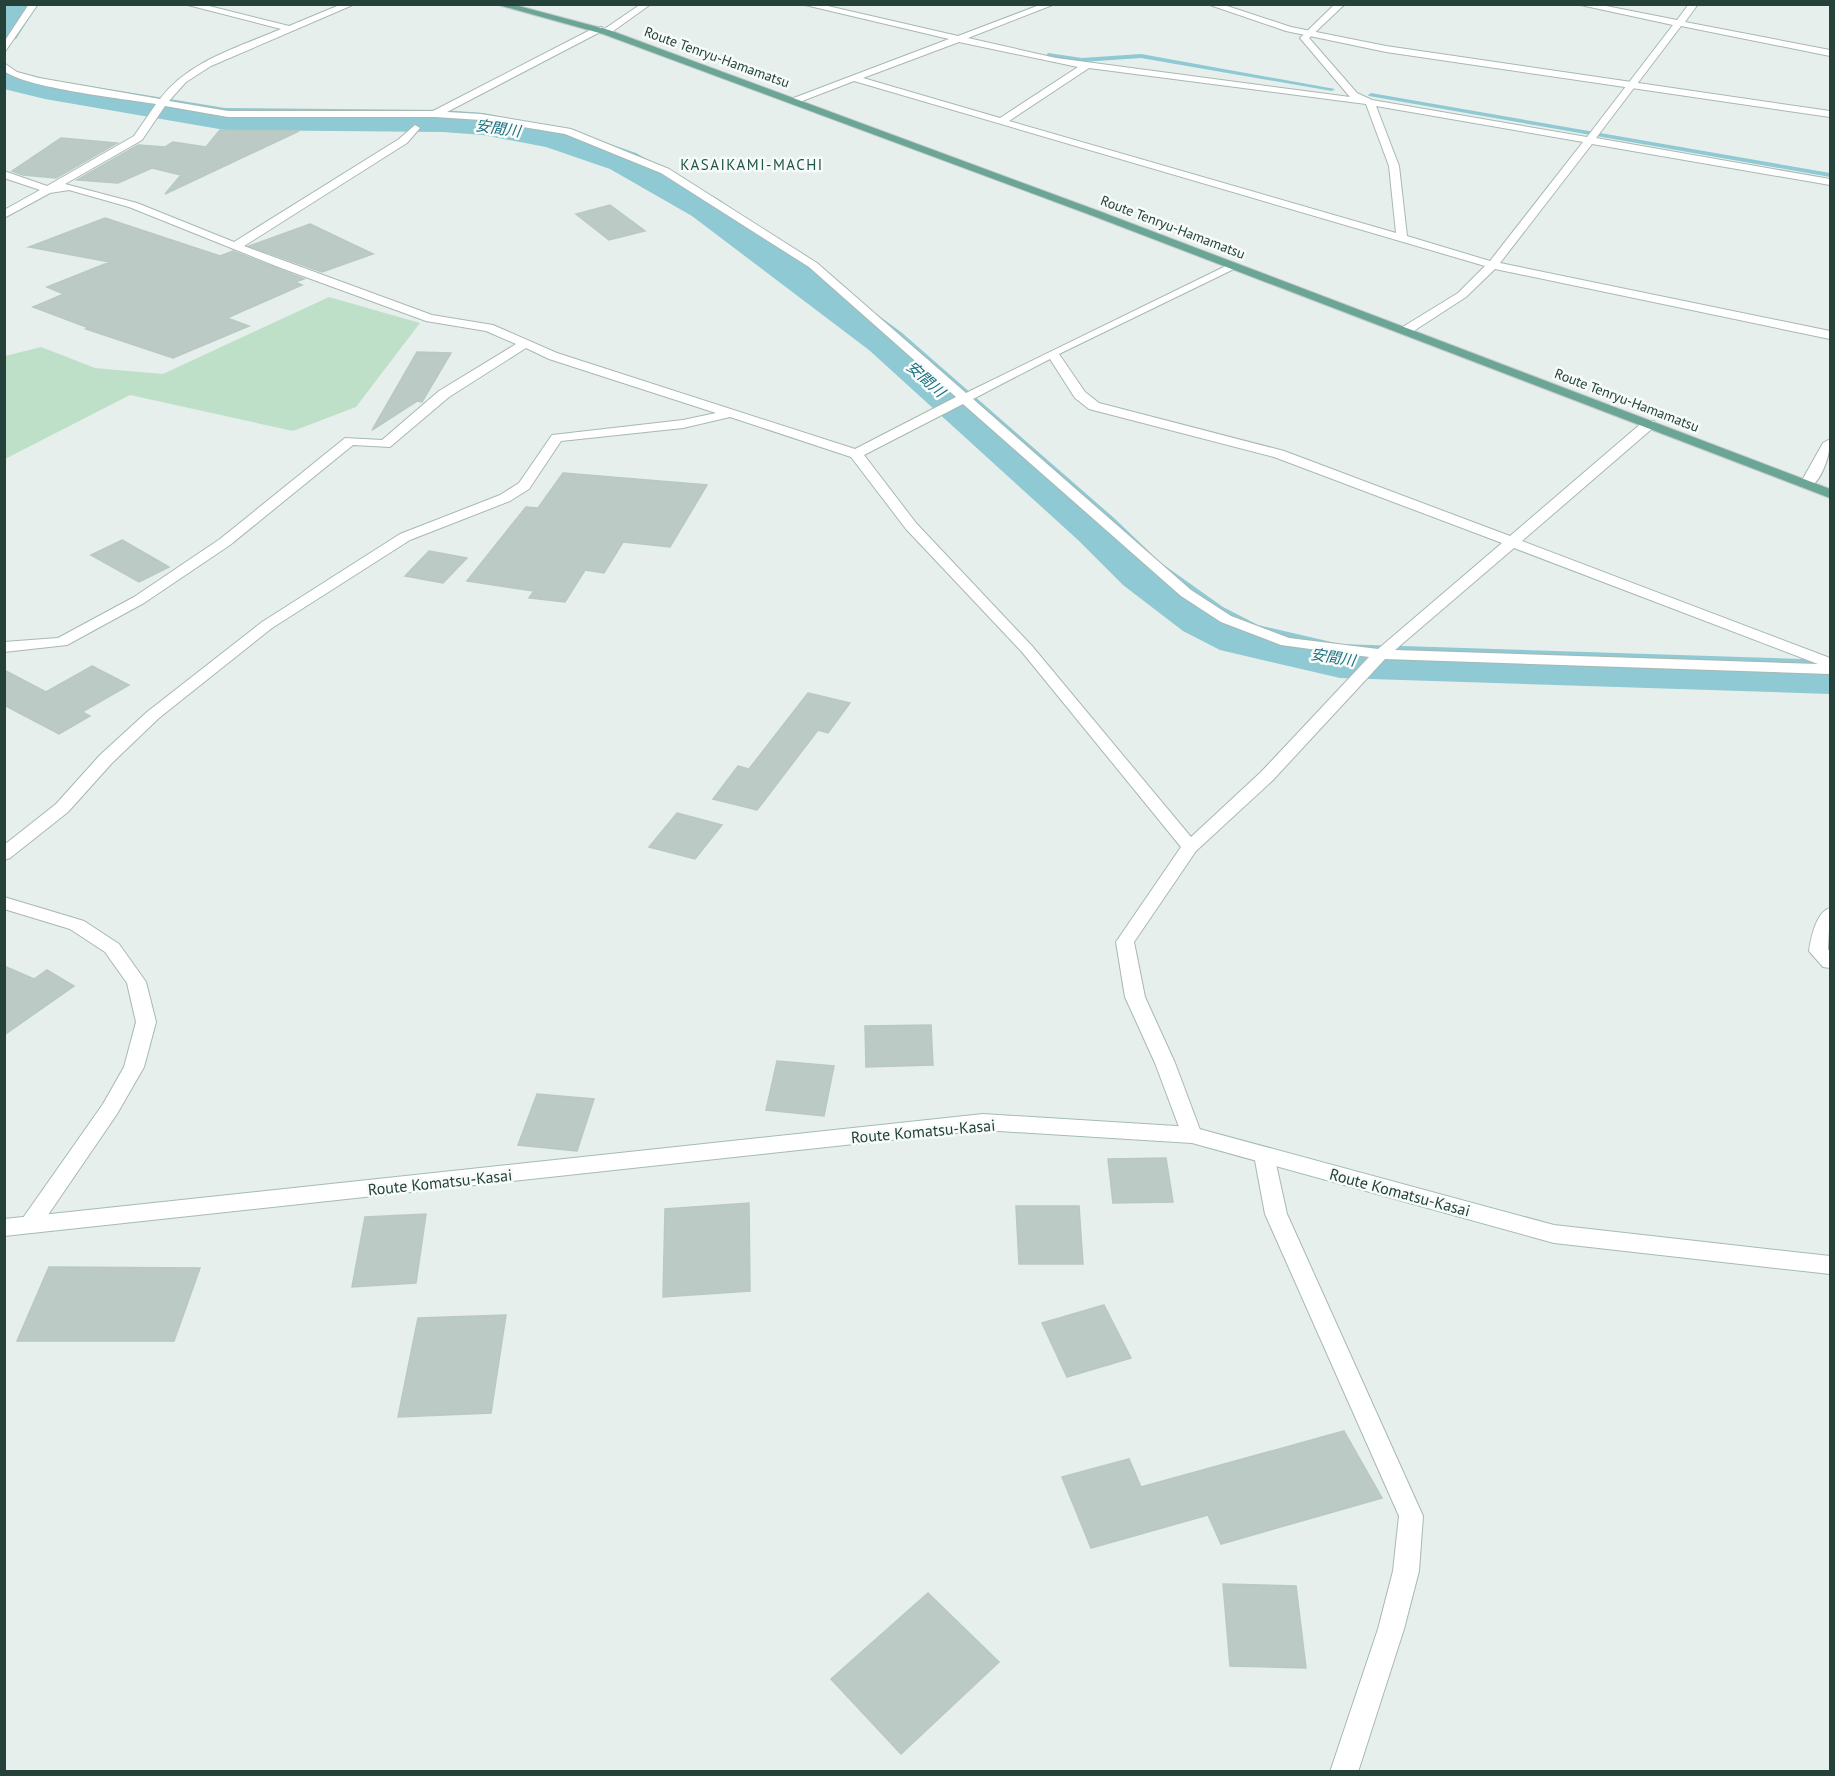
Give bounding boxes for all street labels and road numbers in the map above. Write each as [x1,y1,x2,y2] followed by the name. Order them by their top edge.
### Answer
[642,22,792,92] street label: Route Tenryu-Hamamatsu
[1098,191,1248,263] street label: Route Tenryu-Hamamatsu
[1552,364,1702,436] street label: Route Tenryu-Hamamatsu
[850,1115,996,1147] street label: Route Komatsu-Kasai
[367,1164,513,1200] street label: Route Komatsu-Kasai
[1327,1164,1473,1220] street label: Route Komatsu-Kasai

